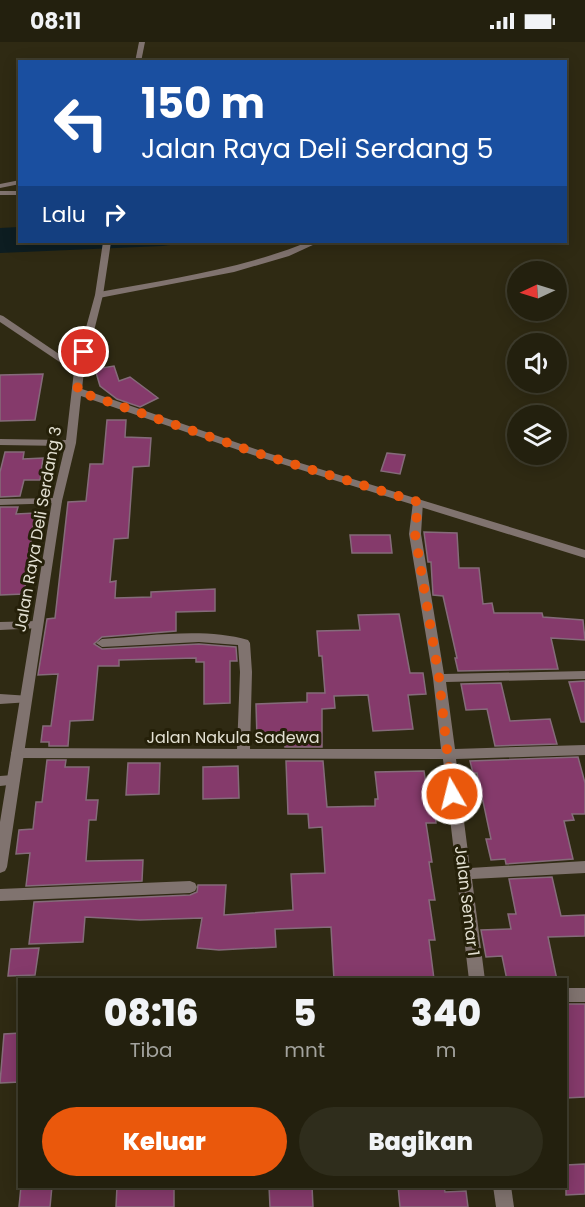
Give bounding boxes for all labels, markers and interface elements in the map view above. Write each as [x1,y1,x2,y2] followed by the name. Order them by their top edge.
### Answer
[30,6,81,37] text: 08:11
[141,74,265,133] text: 150 m
[42,84,120,162] icon: left
[141,130,493,167] text: Jalan Raya Deli Serdang 5
[98,198,131,231] icon: right
[42,199,86,230] text: Lalu
[507,261,567,321] north arrow
[507,261,567,465] map controls
[58,326,109,377] pin
[507,333,567,393] button: sound
[67,335,100,368] icon: arrive
[507,405,567,465] button: layers
[9,424,67,634] street label: Jalan Raya Deli Serdang 3
[146,726,320,749] street label: Jalan Nakula Sadewa
[420,762,484,826] position arrow
[449,845,485,957] street label: Jalan Semar 1
[104,988,199,1039] text: 08:16
[293,988,316,1039] text: 5
[411,988,481,1039] text: 340
[130,1036,173,1064] text: Tiba
[284,1036,325,1064] text: mnt
[436,1036,456,1064] text: m
[42,1107,287,1176] button: Keluar
[299,1107,543,1176] button: Bagikan

